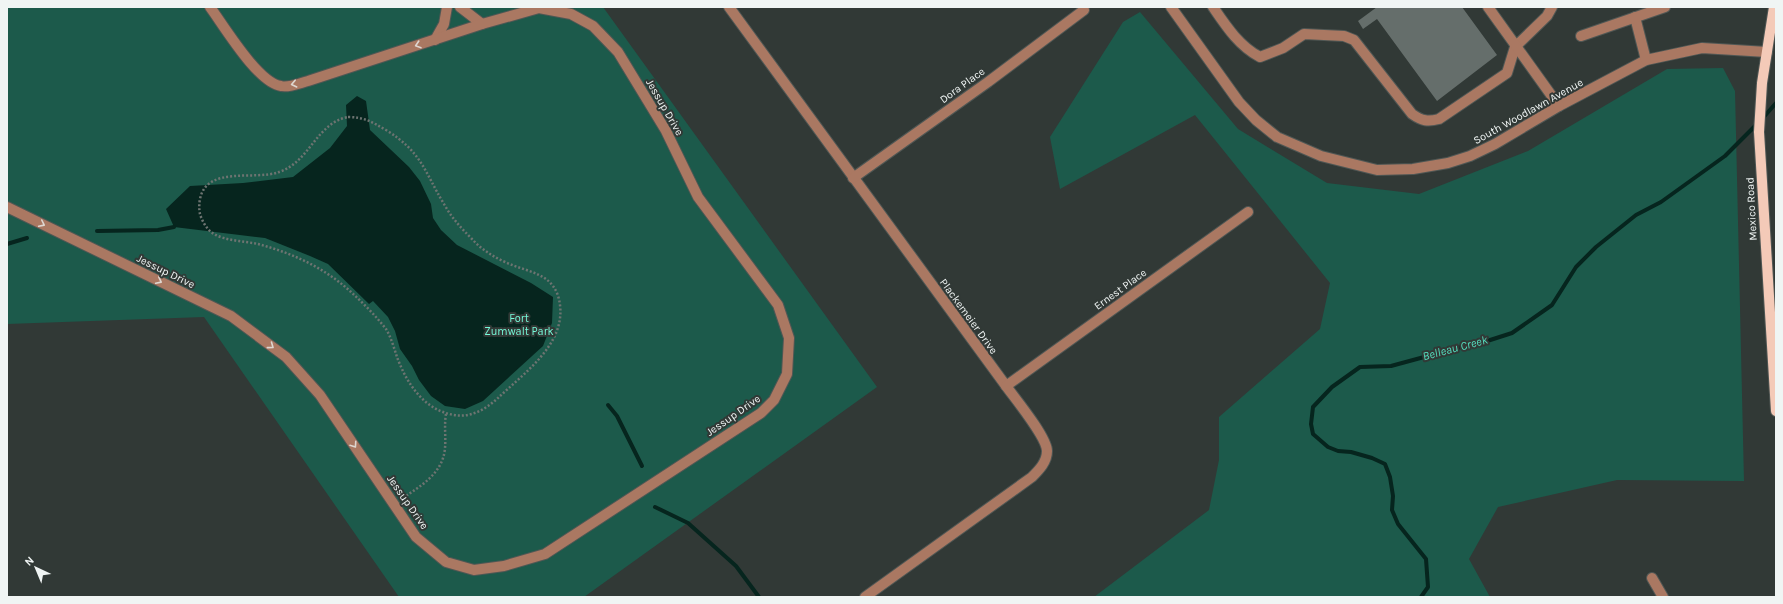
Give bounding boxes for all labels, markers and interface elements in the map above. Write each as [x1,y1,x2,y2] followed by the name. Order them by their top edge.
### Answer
[415,40,422,49] one-way arrow
[937,65,988,106] street label: Dora Place
[1471,76,1586,147] street label: South Woodlawn Avenue
[643,77,686,138] street label: Jessup Drive
[291,79,298,88] one-way arrow
[1743,177,1760,241] street label: Mexico Road
[38,219,45,227] one-way arrow
[135,252,197,291] street label: Jessup Drive
[1092,266,1149,313] street label: Ernest Place
[155,276,162,284] one-way arrow
[937,276,1000,357] street label: Plackemeier Drive
[484,312,554,338] park label: Fort Zumwalt Park
[1421,332,1490,363] water label: Belleau Creek
[267,341,274,349] one-way arrow
[704,392,763,439] street label: Jessup Drive
[349,441,357,448] one-way arrow
[384,473,431,532] street label: Jessup Drive
[16,548,56,588] north arrow
[22,554,37,569] text: N

